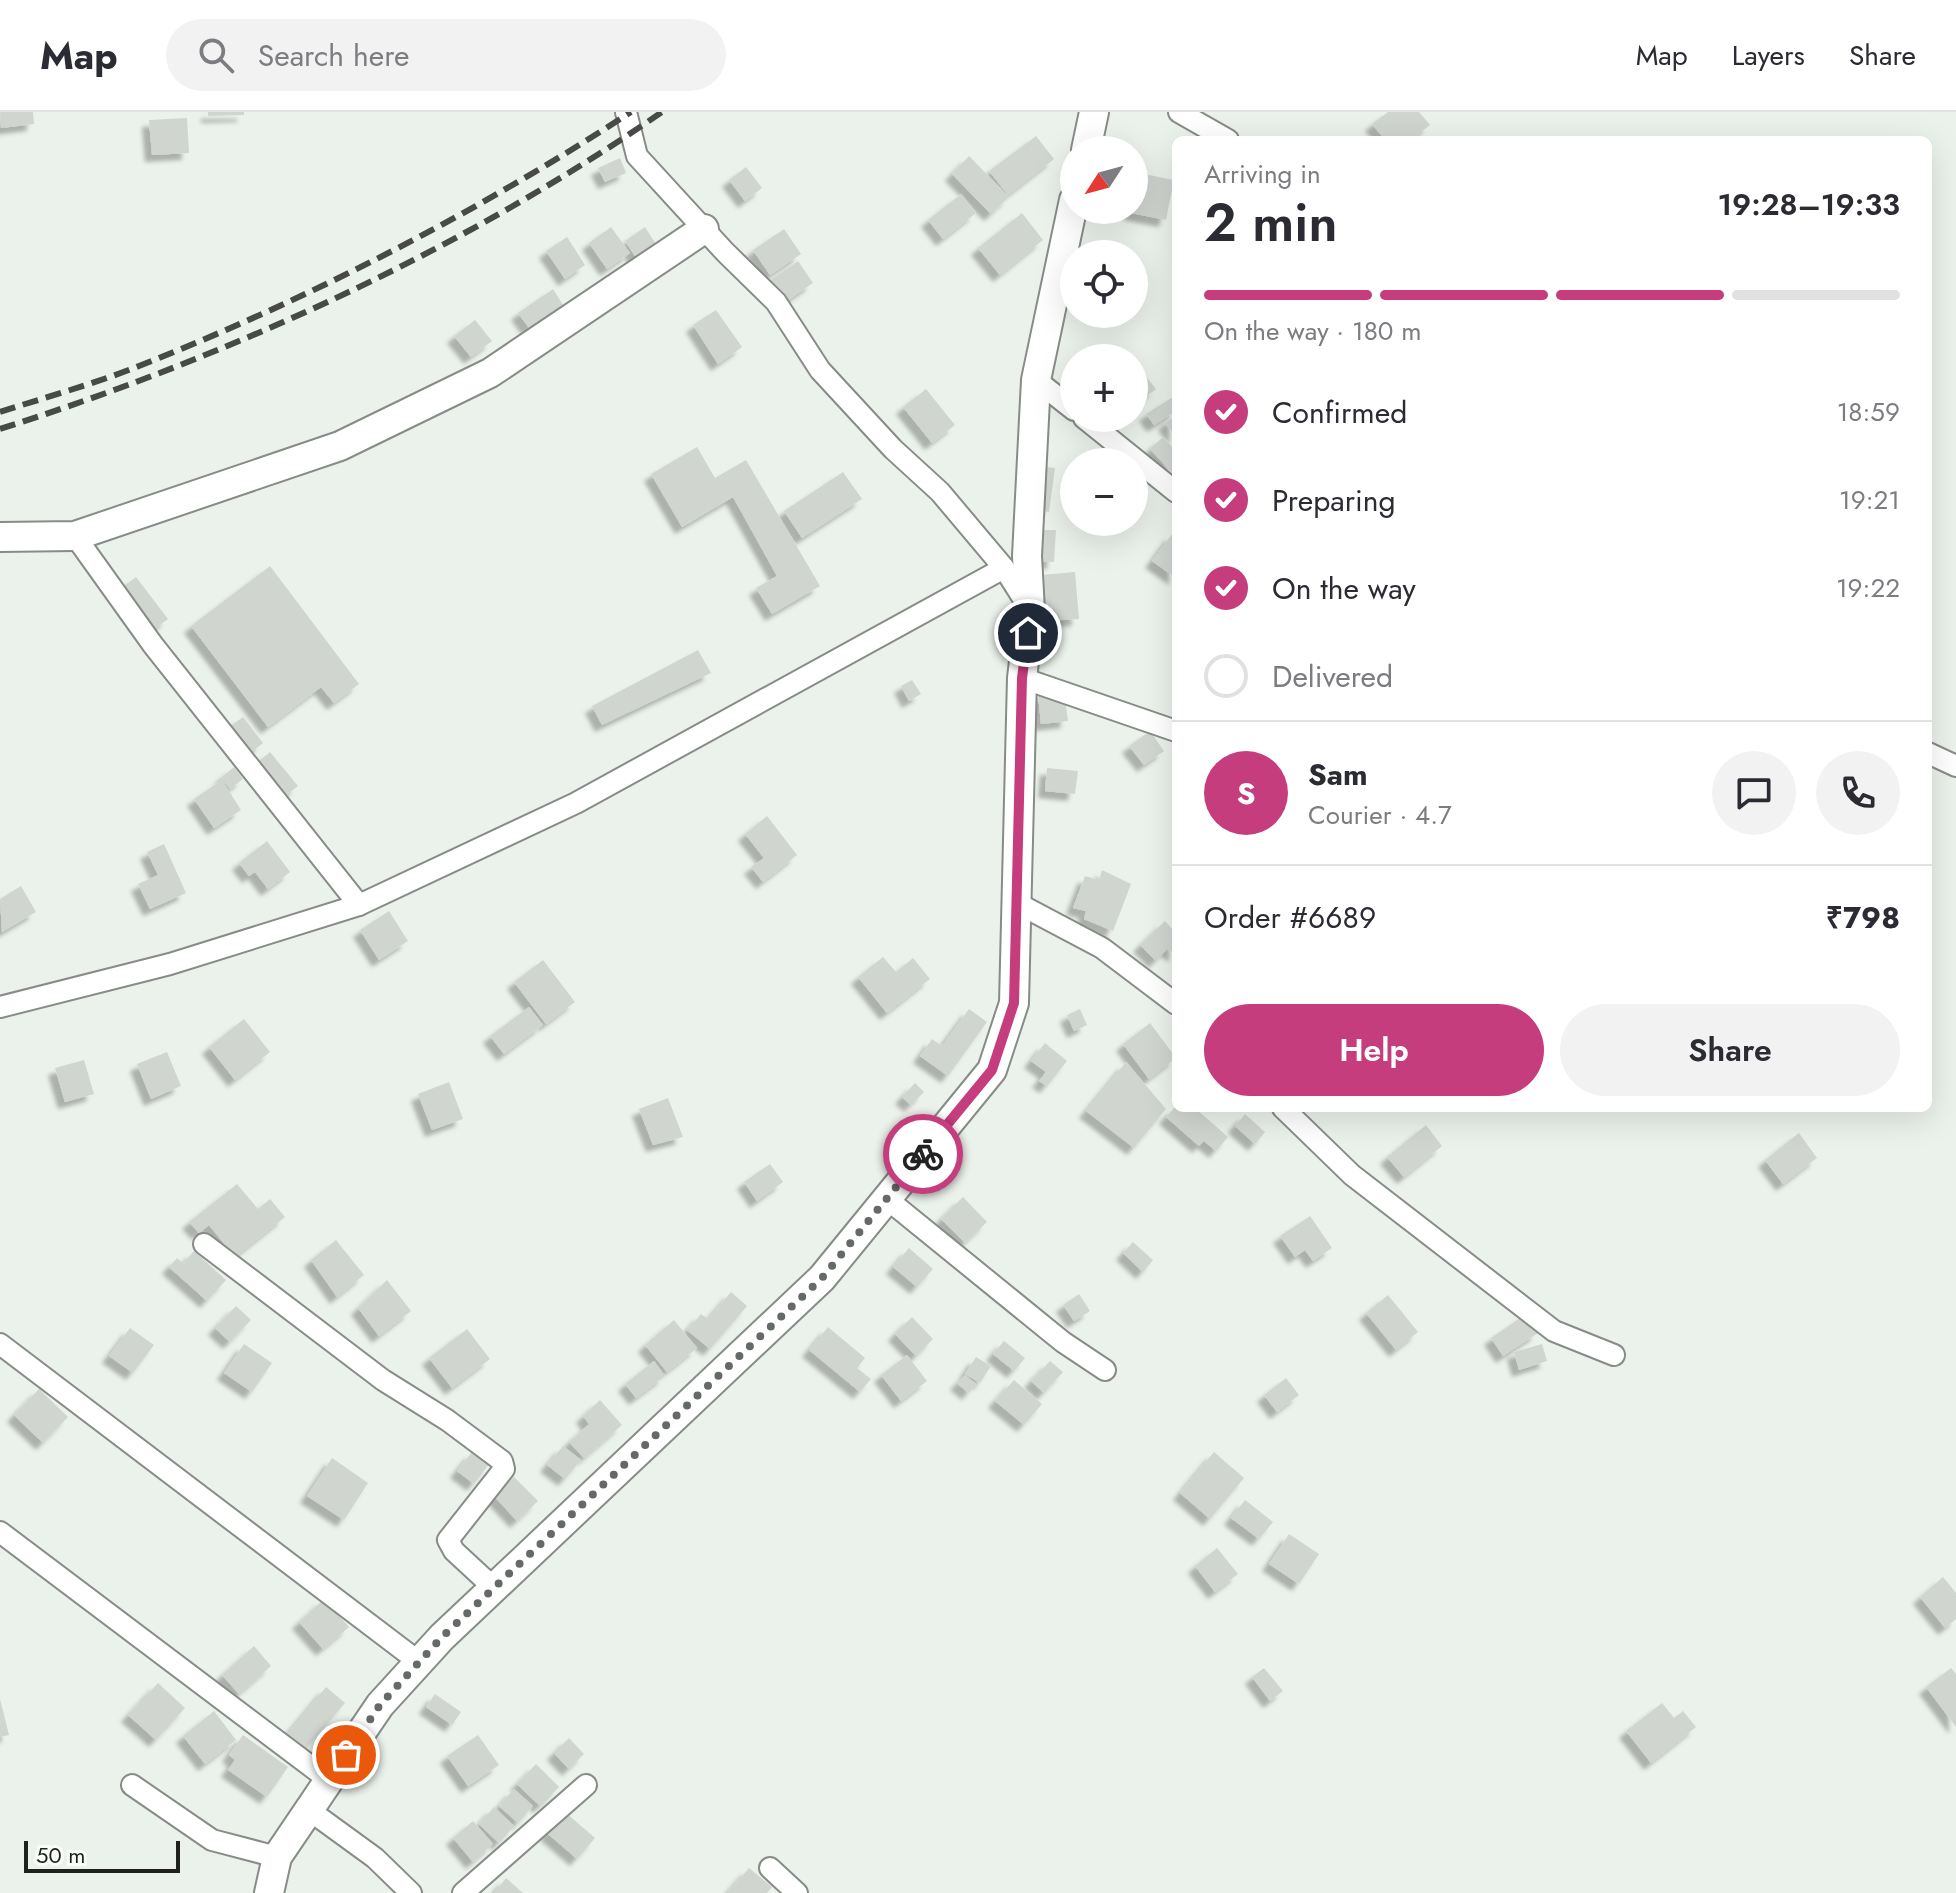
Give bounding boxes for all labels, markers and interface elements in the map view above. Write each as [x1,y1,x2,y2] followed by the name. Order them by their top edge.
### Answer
[166,19,726,91] search box
[40,28,118,83] text: Map
[194,33,238,77] icon: search
[258,34,410,77] text: Search here
[1636,35,1688,76] text: Map
[1732,35,1805,76] text: Layers
[1849,35,1916,76] text: Share
[1060,136,1148,224] north arrow
[1060,136,1148,536] map controls
[1204,155,1321,193] text: Arriving in
[1717,183,1900,226] text: 19:28–19:33
[1204,185,1337,261] text: 2 min
[1060,240,1148,328] button: locate
[1204,312,1422,350] text: On the way · 180 m
[1060,344,1148,432] button: +
[1204,390,1248,434] icon: check
[1272,391,1407,434] text: Confirmed
[1837,393,1900,431] text: 18:59
[1060,448,1148,536] button: −
[1204,478,1248,522] icon: check
[1272,479,1396,522] text: Preparing
[1839,481,1900,519] text: 19:21
[1204,566,1248,610] icon: check
[1272,567,1416,610] text: On the way
[1836,569,1900,607] text: 19:22
[994,599,1062,667] pin
[1006,611,1050,655] icon: home
[1272,655,1393,698] text: Delivered
[1712,751,1796,835] button: chat
[1816,751,1900,835] button: phone
[1308,753,1368,796] text: Sam
[1237,772,1255,815] text: S
[1308,796,1452,834] text: Courier · 4.7
[1204,896,1376,939] text: Order #6689
[1826,896,1900,939] text: ₹798
[1204,1004,1544,1096] button: Help
[1560,1004,1900,1096] button: Share
[883,1114,963,1194] courier
[901,1132,945,1176] icon: bike
[312,1721,380,1789] pin
[324,1733,368,1777] icon: bag
[24,1837,180,1873] scale bar
[36,1839,85,1871] text: 50 m

